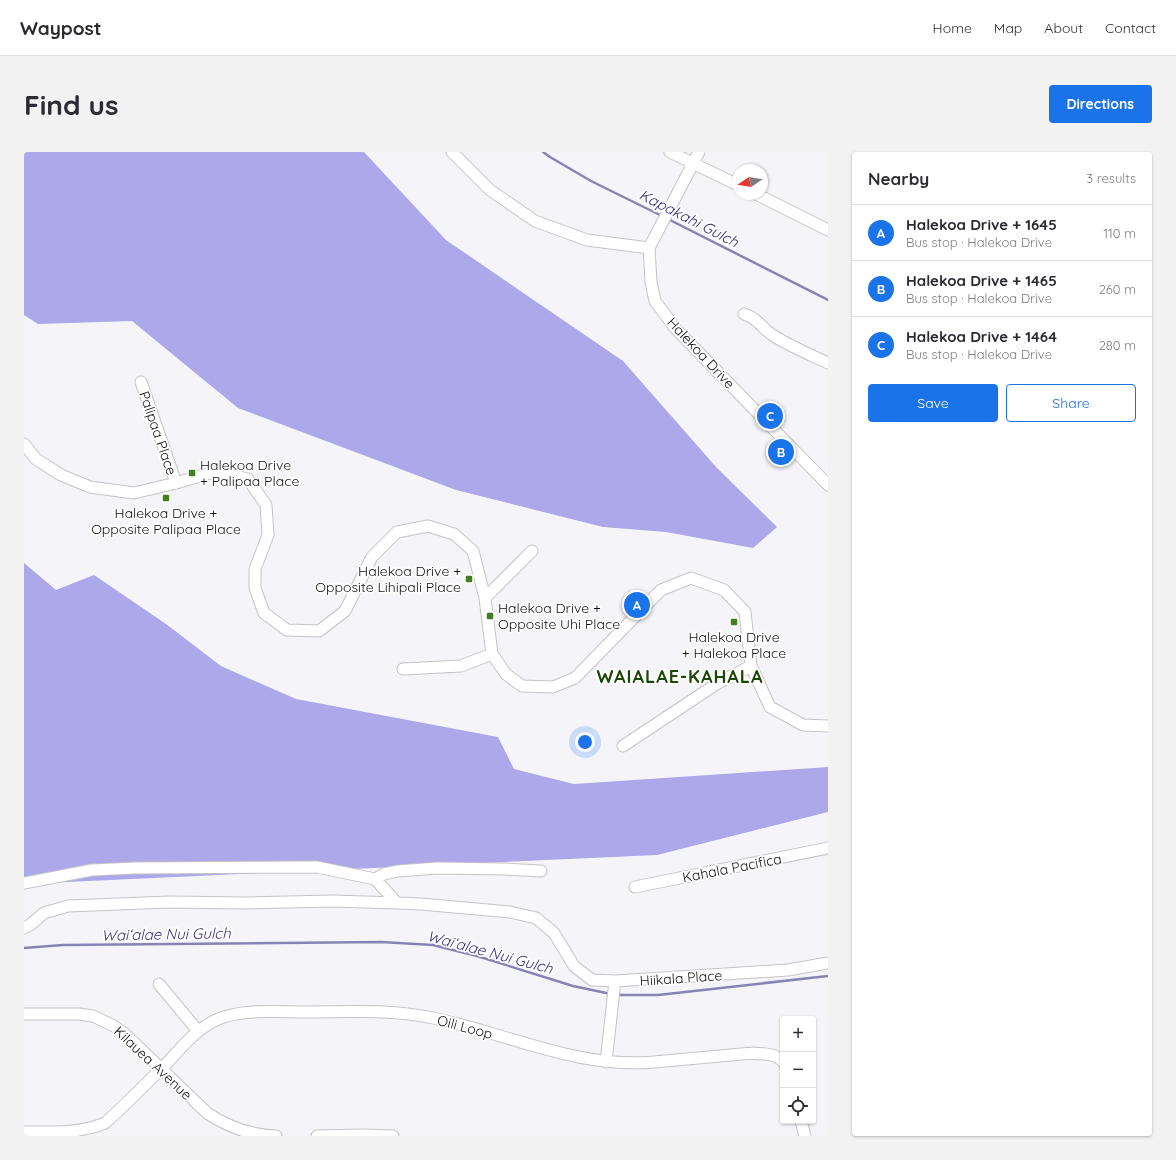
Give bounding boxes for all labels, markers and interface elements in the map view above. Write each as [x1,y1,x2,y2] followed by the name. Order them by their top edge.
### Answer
[20,16,102,40] text: Waypost
[933,19,972,37] text: Home
[994,19,1022,37] text: Map
[1044,19,1083,37] text: About
[1105,19,1156,37] text: Contact
[1049,85,1152,123] button: Directions
[24,87,118,122] text: Find us
[732,164,768,200] north arrow
[868,168,929,189] text: Nearby
[1086,170,1136,186] text: 3 results
[636,185,742,251] water label: Kapakahi Gulch
[906,215,1057,234] text: Halekoa Drive + 1645
[877,225,885,241] text: A
[1103,225,1136,241] text: 110 m
[906,234,1052,250] text: Bus stop · Halekoa Drive
[906,271,1057,290] text: Halekoa Drive + 1465
[877,281,885,297] text: B
[1099,281,1136,297] text: 260 m
[906,290,1052,306] text: Bus stop · Halekoa Drive
[663,314,739,393] street label: Halekoa Drive
[906,327,1057,346] text: Halekoa Drive + 1464
[877,337,885,353] text: C
[1099,337,1136,353] text: 280 m
[906,346,1052,362] text: Bus stop · Halekoa Drive
[868,384,998,422] button: Save
[1006,384,1136,422] button: Share
[135,389,181,477] street label: Palipaa Place
[757,401,783,431] pin: C
[768,437,794,467] pin: B
[200,456,299,490] place label: Halekoa Drive + Palipaa Place
[187,468,197,478] marker: Halekoa Drive + Palipaa Place
[161,493,171,503] marker: Halekoa Drive + Opposite Palipaa Place
[91,504,241,538] place label: Halekoa Drive + Opposite Palipaa Place
[315,562,461,596] place label: Halekoa Drive + Opposite Lihipali Place
[464,574,474,584] marker: Halekoa Drive + Opposite Lihipali Place
[624,590,650,620] pin: A
[498,599,620,633] place label: Halekoa Drive + Opposite Uhi Place
[485,611,495,621] marker: Halekoa Drive + Opposite Uhi Place
[729,617,739,627] marker: Halekoa Drive + Halekoa Place
[682,628,786,662] place label: Halekoa Drive + Halekoa Place
[597,665,763,688] district label: WAIALAE-KAHALA
[575,732,595,752] your location
[681,850,783,886] street label: Kahala Pacifica
[101,923,231,945] water label: Waiʻalae Nui Gulch
[425,926,555,978] water label: Waiʻalae Nui Gulch
[639,966,723,990] street label: Hiikala Place
[435,1011,495,1043] street label: Oili Loop
[780,1016,816,1124] map controls
[780,1016,816,1052] button: +
[110,1022,196,1104] street label: Kilauea Avenue
[780,1052,816,1088] button: −
[780,1088,816,1124] button: locate

